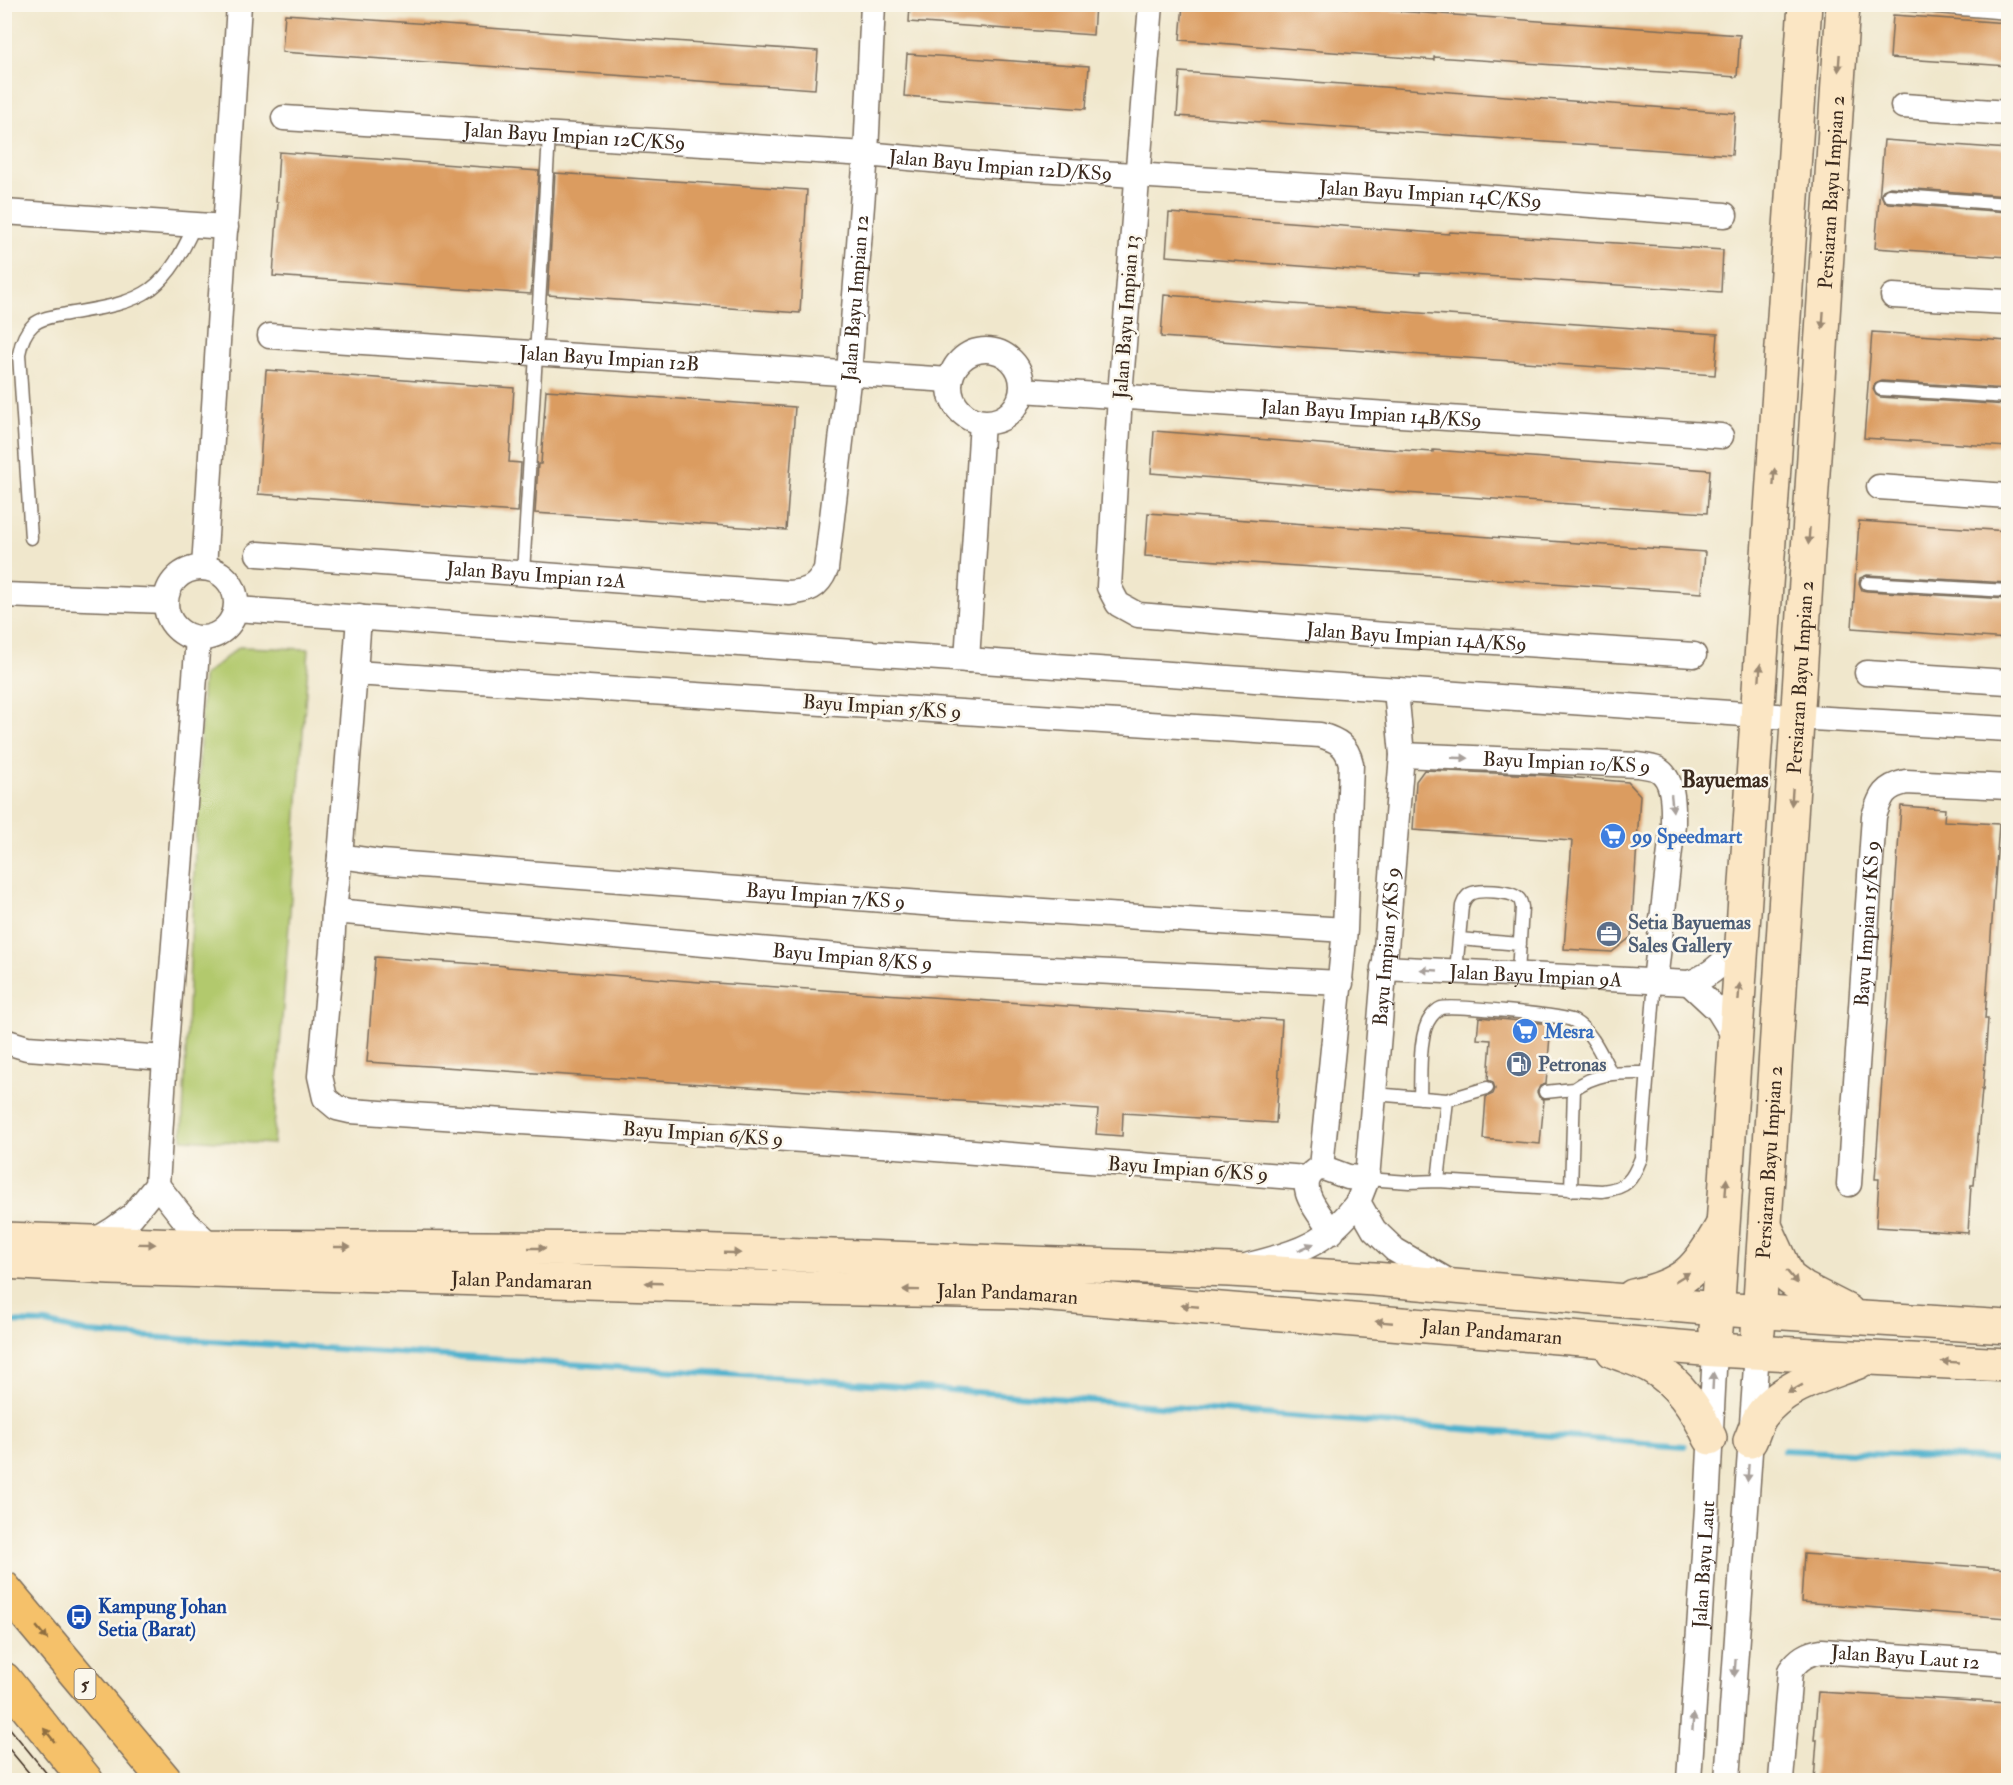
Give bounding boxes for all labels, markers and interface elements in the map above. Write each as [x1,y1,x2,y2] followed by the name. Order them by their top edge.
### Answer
[1835,53,1844,72] one-way arrow
[1812,95,1850,290] street label: Persiaran Bayu Impian 2
[462,117,686,155] street label: Jalan Bayu Impian 12C/KS9
[887,144,1113,186] street label: Jalan Bayu Impian 12D/KS9
[1317,174,1543,214] street label: Jalan Bayu Impian 14C/KS9
[835,214,874,384] street label: Jalan Bayu Impian 12
[1108,234,1145,401] street label: Jalan Bayu Impian 13
[1818,311,1828,330] one-way arrow
[517,340,700,376] street label: Jalan Bayu Impian 12B
[1259,393,1483,433] street label: Jalan Bayu Impian 14B/KS9
[1769,468,1778,487] one-way arrow
[1804,526,1814,545] one-way arrow
[445,555,627,594] street label: Jalan Bayu Impian 12A
[1781,580,1819,775] street label: Persiaran Bayu Impian 2
[1304,616,1528,657] street label: Jalan Bayu Impian 14A/KS9
[1756,662,1765,681] one-way arrow
[802,689,962,726] street label: Bayu Impian 5/KS 9
[1482,746,1653,779] street label: Bayu Impian 10/KS 9
[1451,753,1470,762] one-way arrow
[1681,766,1769,795] district label: Bayuemas
[1788,787,1797,806] one-way arrow
[1667,793,1677,812] one-way arrow
[1598,821,1628,851] supermarket icon: 99 Speedmart
[1630,824,1743,850] place label: 99 Speedmart
[1849,840,1885,1007] street label: Bayu Impian 15/KS 9
[1367,866,1405,1027] street label: Bayu Impian 5/KS 9
[745,877,906,914] street label: Bayu Impian 7/KS 9
[1628,910,1751,959] place label: Setia Bayuemas Sales Gallery
[1594,919,1624,949] office icon: Setia Bayuemas Sales Gallery
[772,938,933,976] street label: Bayu Impian 8/KS 9
[1448,959,1623,992] street label: Jalan Bayu Impian 9A
[1419,965,1438,974] one-way arrow
[1734,982,1743,1001] one-way arrow
[1510,1016,1540,1046] supermarket icon: Mesra
[1543,1019,1595,1044] place label: Mesra
[1504,1049,1534,1079] fuel station icon: Petronas
[1538,1052,1607,1077] place label: Petronas
[1750,1065,1788,1260] street label: Persiaran Bayu Impian 2
[622,1116,784,1153] street label: Bayu Impian 6/KS 9
[1107,1151,1269,1188] street label: Bayu Impian 6/KS 9
[1721,1177,1730,1196] one-way arrow
[137,1239,156,1249] one-way arrow
[332,1242,351,1252] one-way arrow
[1297,1242,1314,1251] one-way arrow
[527,1243,546,1253] one-way arrow
[722,1248,741,1257] one-way arrow
[450,1266,593,1295] street label: Jalan Pandamaran
[1785,1269,1798,1285] one-way arrow
[1674,1272,1691,1283] one-way arrow
[936,1278,1079,1310] street label: Jalan Pandamaran
[644,1279,663,1288] one-way arrow
[902,1285,921,1294] one-way arrow
[1180,1301,1199,1311] one-way arrow
[1419,1313,1563,1350] street label: Jalan Pandamaran
[1375,1317,1394,1327] one-way arrow
[1941,1357,1960,1367] one-way arrow
[1709,1371,1718,1390] one-way arrow
[1786,1384,1803,1394] one-way arrow
[1743,1464,1753,1483] one-way arrow
[1687,1500,1720,1630] street label: Jalan Bayu Laut
[98,1594,227,1642] place label: Kampung Johan Setia (Barat)
[64,1602,94,1632] bus stop icon: Kampung Johan Setia (Barat)
[35,1625,48,1640] one-way arrow
[1829,1639,1981,1675] street label: Jalan Bayu Laut 12
[1730,1658,1739,1677] one-way arrow
[74,1669,96,1699] road number: 5
[1688,1713,1698,1732] one-way arrow
[43,1728,56,1743] one-way arrow

